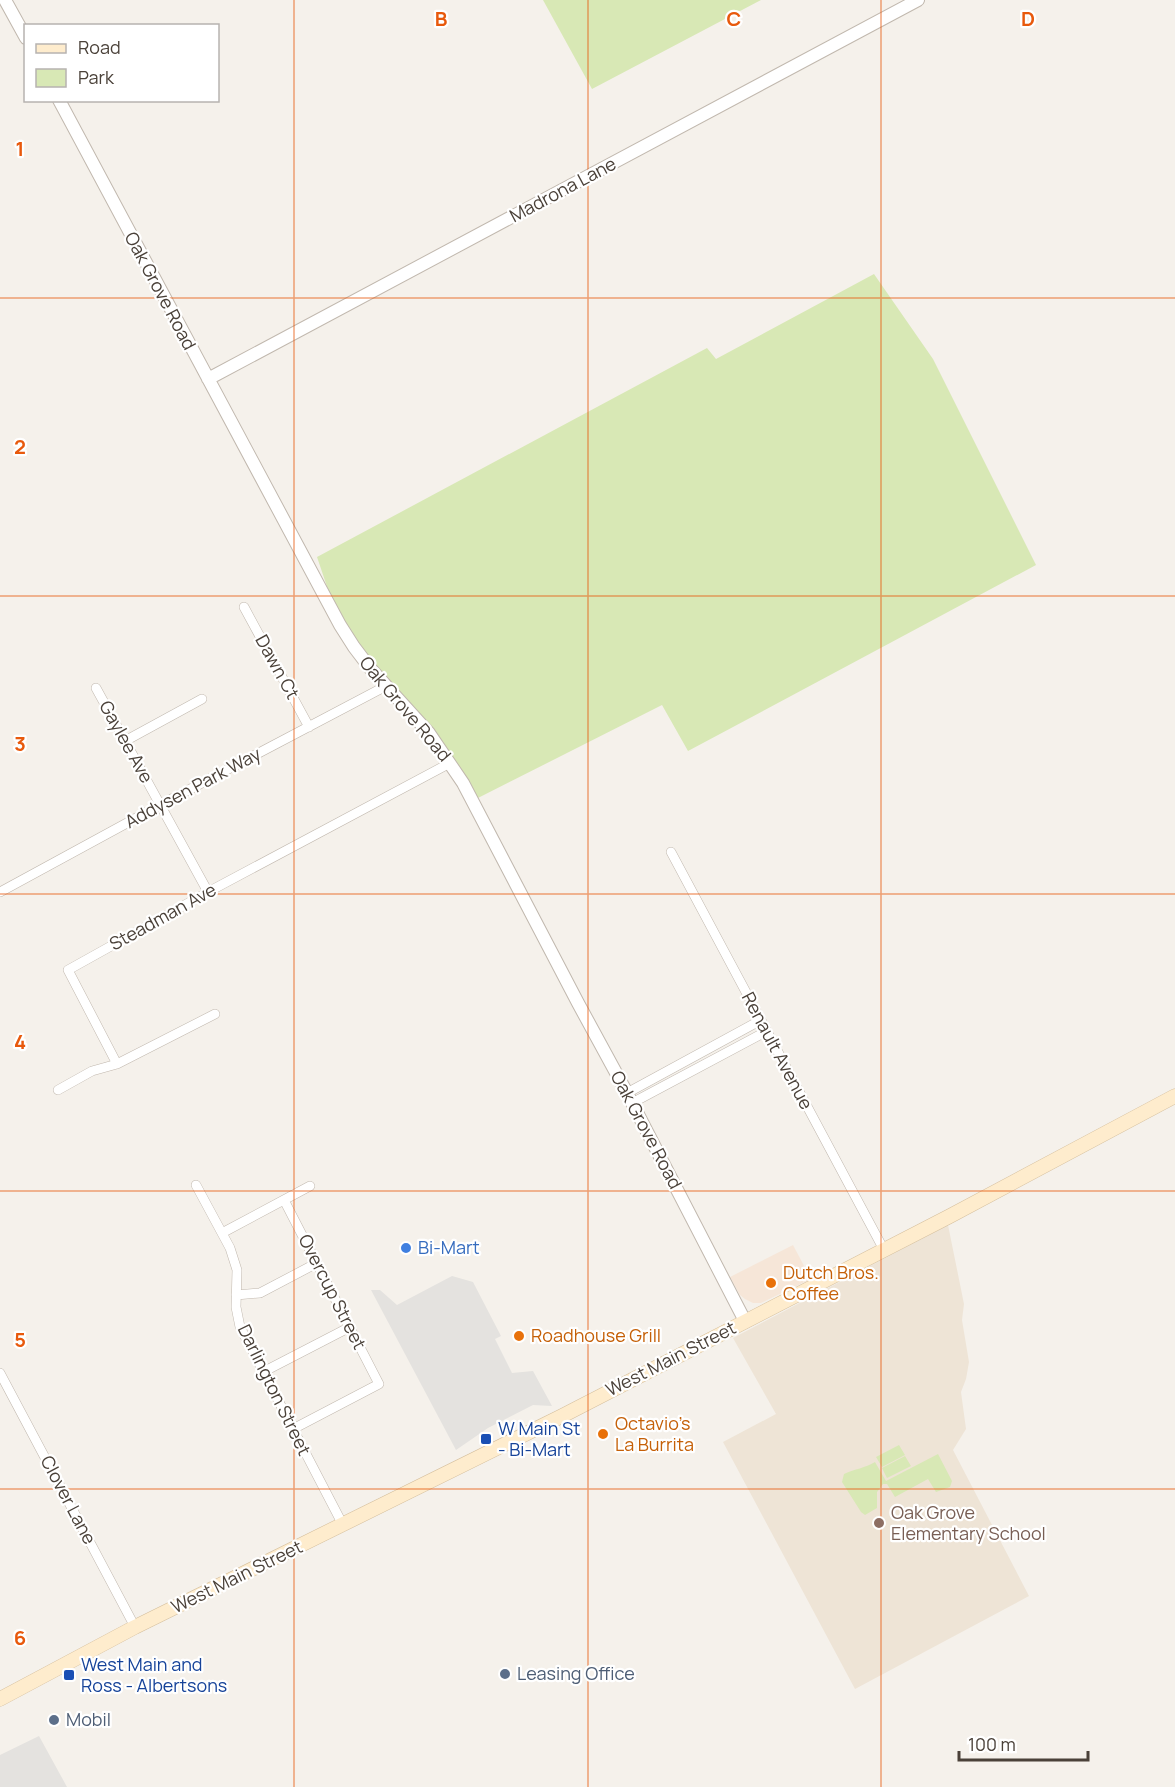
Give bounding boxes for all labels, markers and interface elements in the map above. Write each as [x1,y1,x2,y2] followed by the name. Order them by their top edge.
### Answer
[435,5,448,32] text: B
[727,5,741,32] text: C
[1021,5,1035,32] text: D
[24,24,219,102] legend
[78,35,121,59] text: Road
[78,65,115,89] text: Park
[16,135,24,162] text: 1
[505,151,620,227] street label: Madrona Lane
[120,227,202,354] street label: Oak Grove Road
[14,433,26,460] text: 2
[250,630,305,703] street label: Dawn Ct
[355,651,457,766] street label: Oak Grove Road
[94,696,159,787] street label: Gaylee Ave
[14,730,26,757] text: 3
[120,741,265,833] street label: Addysen Park Way
[105,877,220,955] street label: Steadman Ave
[737,988,819,1113] street label: Renault Avenue
[14,1028,26,1055] text: 4
[606,1066,688,1193] street label: Oak Grove Road
[294,1230,372,1353] street label: Overcup Street
[418,1235,480,1259] place label: Bi-Mart
[399,1241,413,1255] marker: Bi-Mart
[783,1260,879,1305] place label: Dutch Bros. Coffee
[764,1276,778,1290] marker: Dutch Bros. Coffee
[601,1315,740,1401] street label: West Main Street
[233,1320,317,1459] street label: Darlington Street
[531,1323,661,1347] place label: Roadhouse Grill
[14,1326,26,1353] text: 5
[512,1329,526,1343] marker: Roadhouse Grill
[615,1411,694,1456] place label: Octavio’s La Burrita
[498,1416,580,1461] place label: W Main St - Bi-Mart
[596,1427,610,1441] marker: Octavio’s La Burrita
[479,1432,493,1446] marker: W Main St - Bi-Mart
[35,1451,102,1548] street label: Clover Lane
[891,1500,1046,1545] place label: Oak Grove Elementary School
[872,1516,886,1530] marker: Oak Grove Elementary School
[167,1534,306,1618] street label: West Main Street
[14,1624,26,1651] text: 6
[81,1652,227,1697] place label: West Main and Ross - Albertsons
[517,1661,635,1685] place label: Leasing Office
[498,1667,512,1681] marker: Leasing Office
[62,1668,76,1682] marker: West Main and Ross - Albertsons
[66,1707,111,1731] place label: Mobil
[47,1713,61,1727] marker: Mobil
[959,1724,1088,1762] scale bar
[968,1732,1016,1756] text: 100 m

